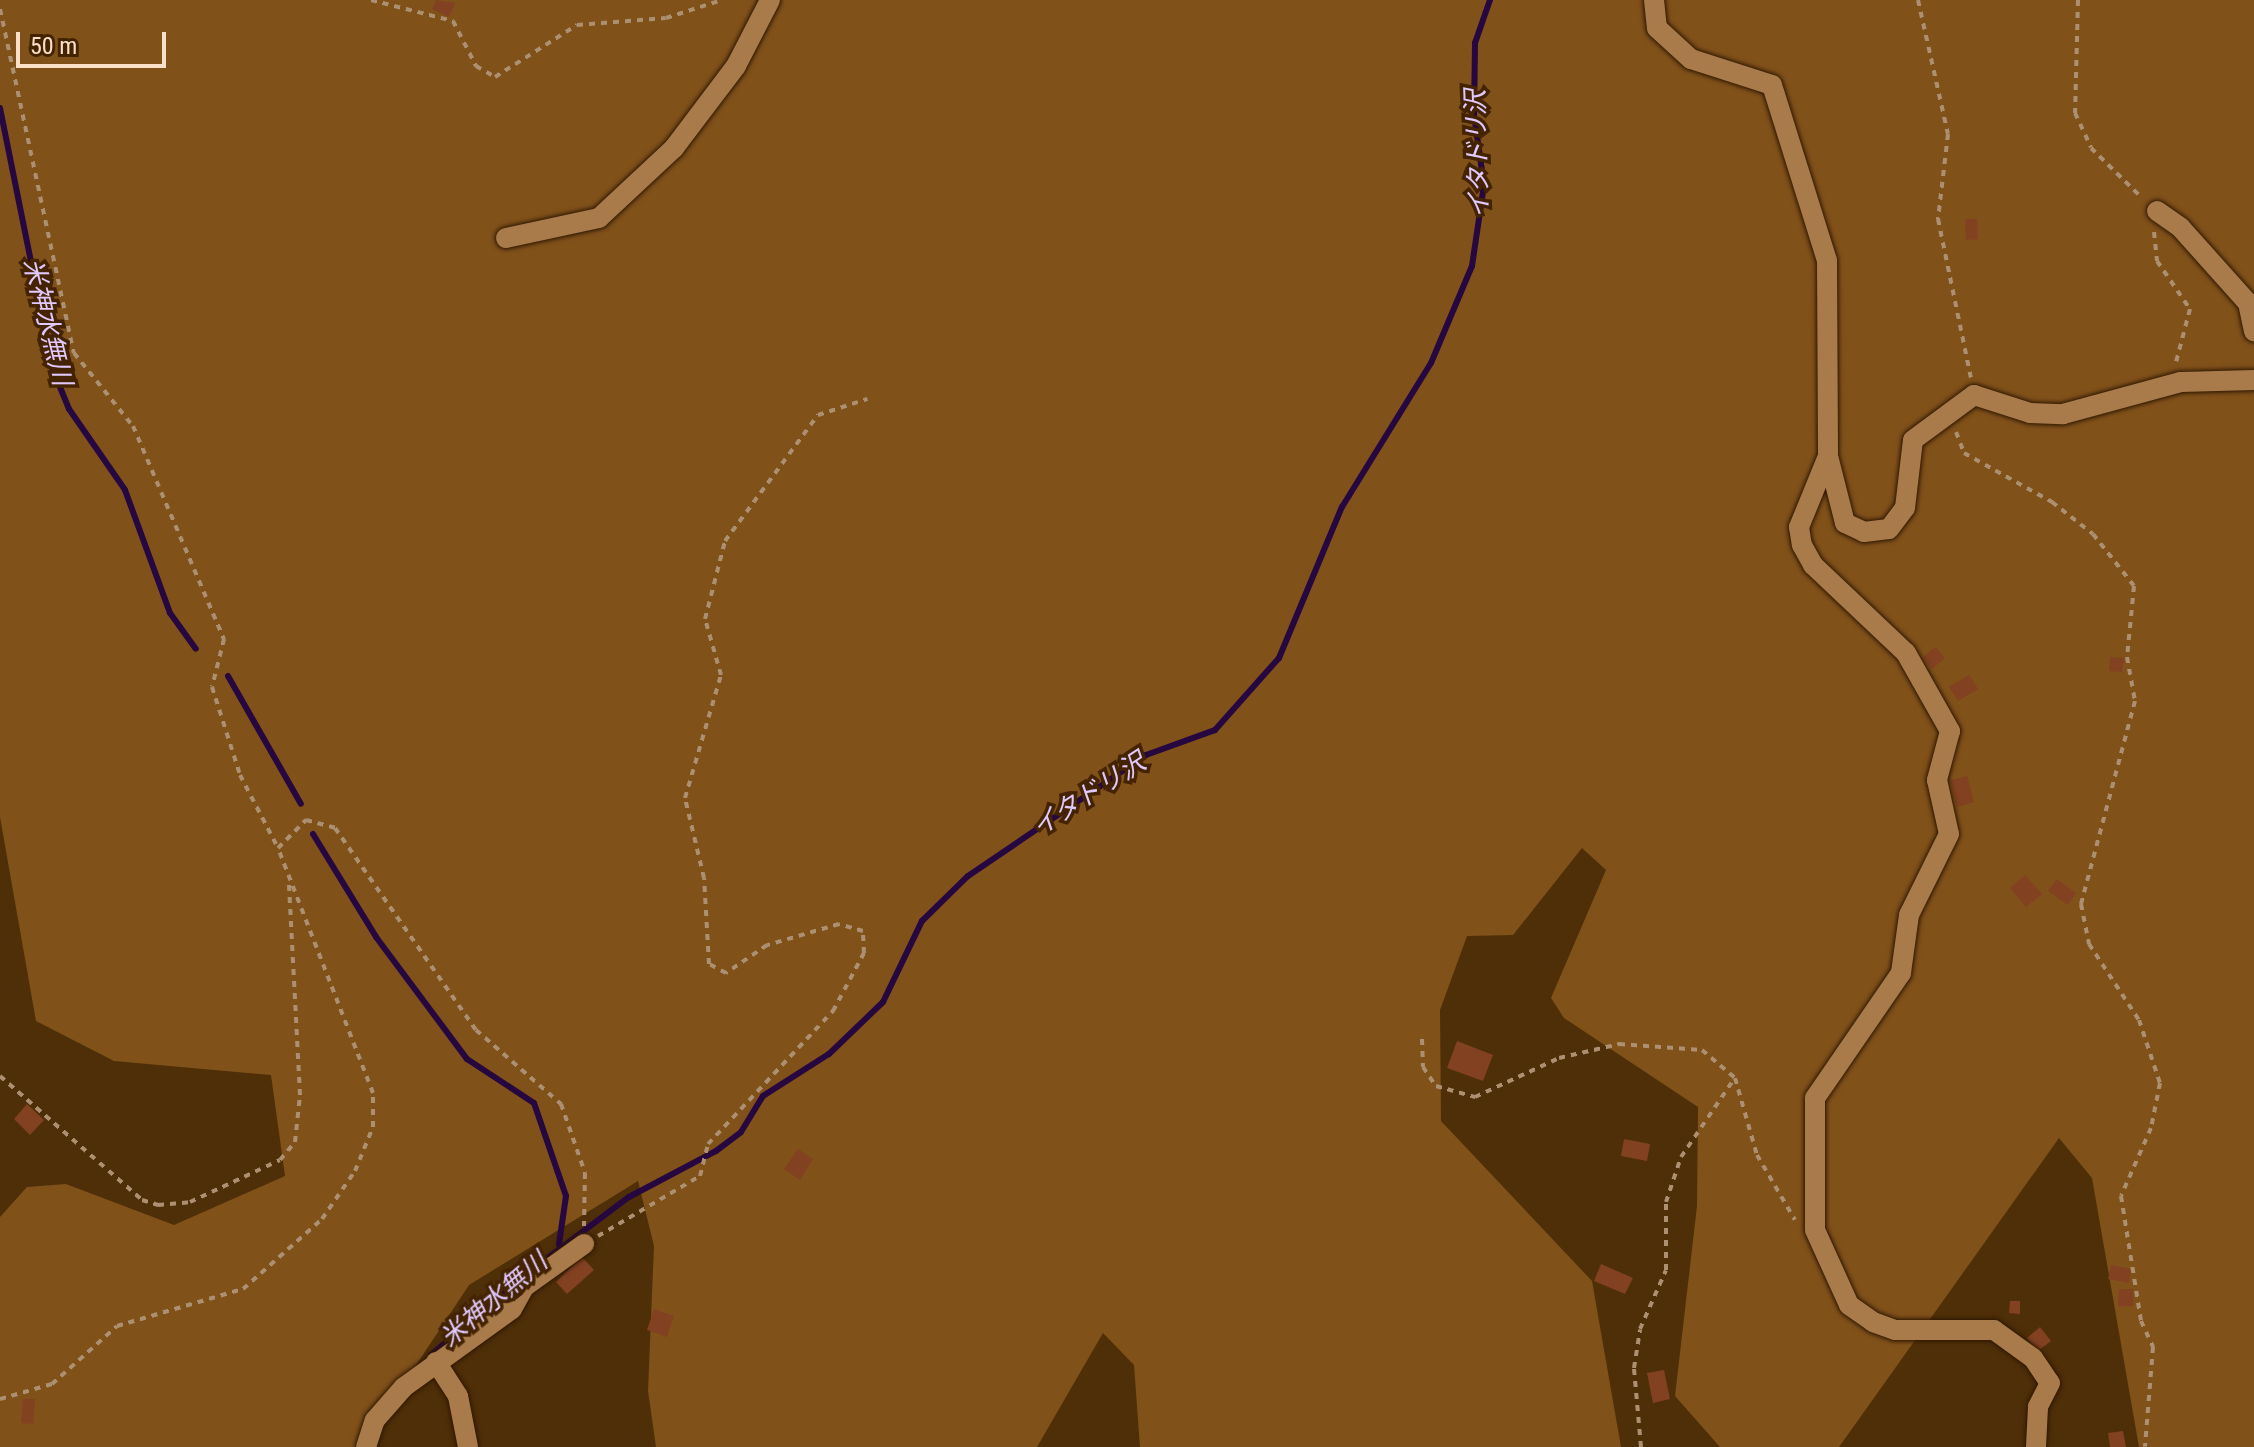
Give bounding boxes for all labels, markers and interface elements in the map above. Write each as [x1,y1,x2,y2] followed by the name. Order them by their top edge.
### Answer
[20,16,170,66] scale bar
[30,32,77,60] text: 50 m
[1460,88,1496,220] water label: イタドリ沢
[16,255,78,389] water label: 米神水無川
[1026,747,1152,843] water label: イタドリ沢
[434,1246,554,1354] water label: 米神水無川

